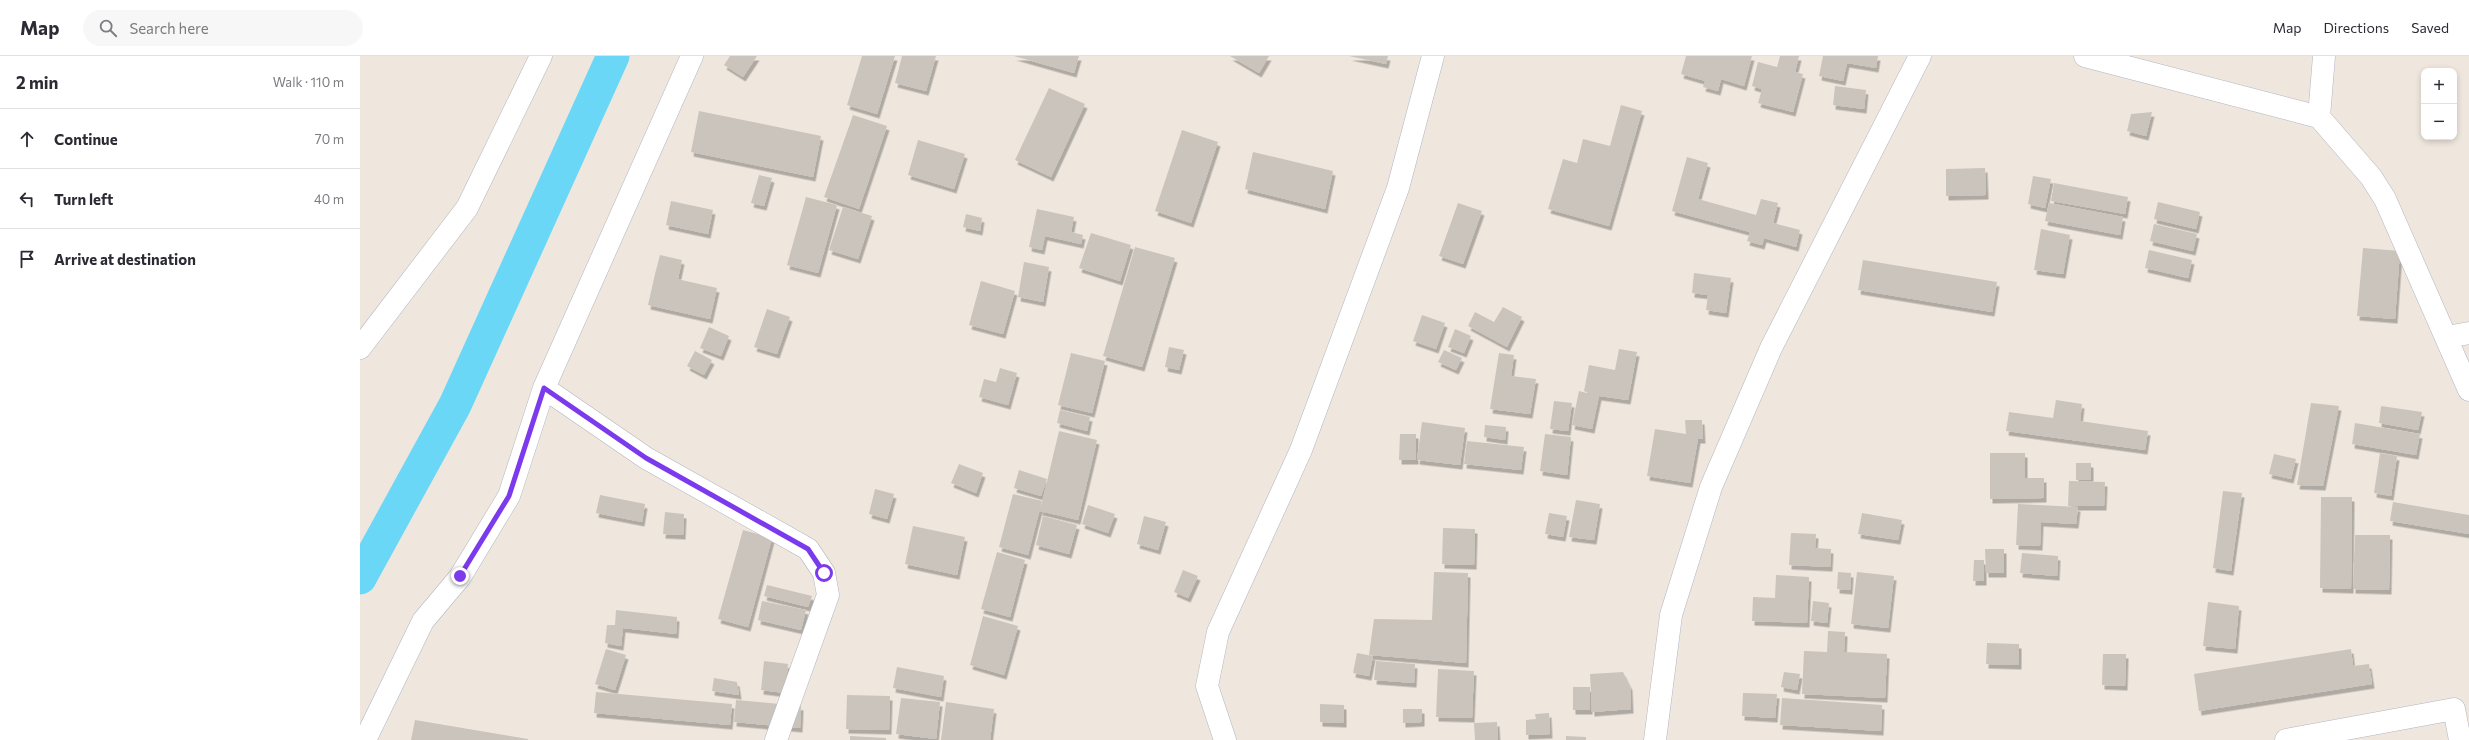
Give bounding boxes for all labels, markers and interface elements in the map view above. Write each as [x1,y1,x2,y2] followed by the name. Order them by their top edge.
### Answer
[83,10,363,46] search box
[20,16,59,39] text: Map
[97,17,119,39] icon: search
[129,19,209,37] text: Search here
[2273,19,2302,36] text: Map
[2324,19,2389,36] text: Directions
[2411,19,2449,36] text: Saved
[2421,68,2457,140] map controls
[2421,68,2457,104] button: +
[16,72,58,93] text: 2 min
[273,74,344,90] text: Walk · 110 m
[2421,104,2457,140] button: −
[16,128,38,150] icon: ahead
[54,130,118,148] text: Continue
[315,131,344,147] text: 70 m
[16,188,38,210] icon: left
[54,190,113,208] text: Turn left
[314,191,344,207] text: 40 m
[16,248,38,270] icon: arrive
[54,250,196,268] text: Arrive at destination
[815,564,833,582] route start
[451,567,469,585] route end

